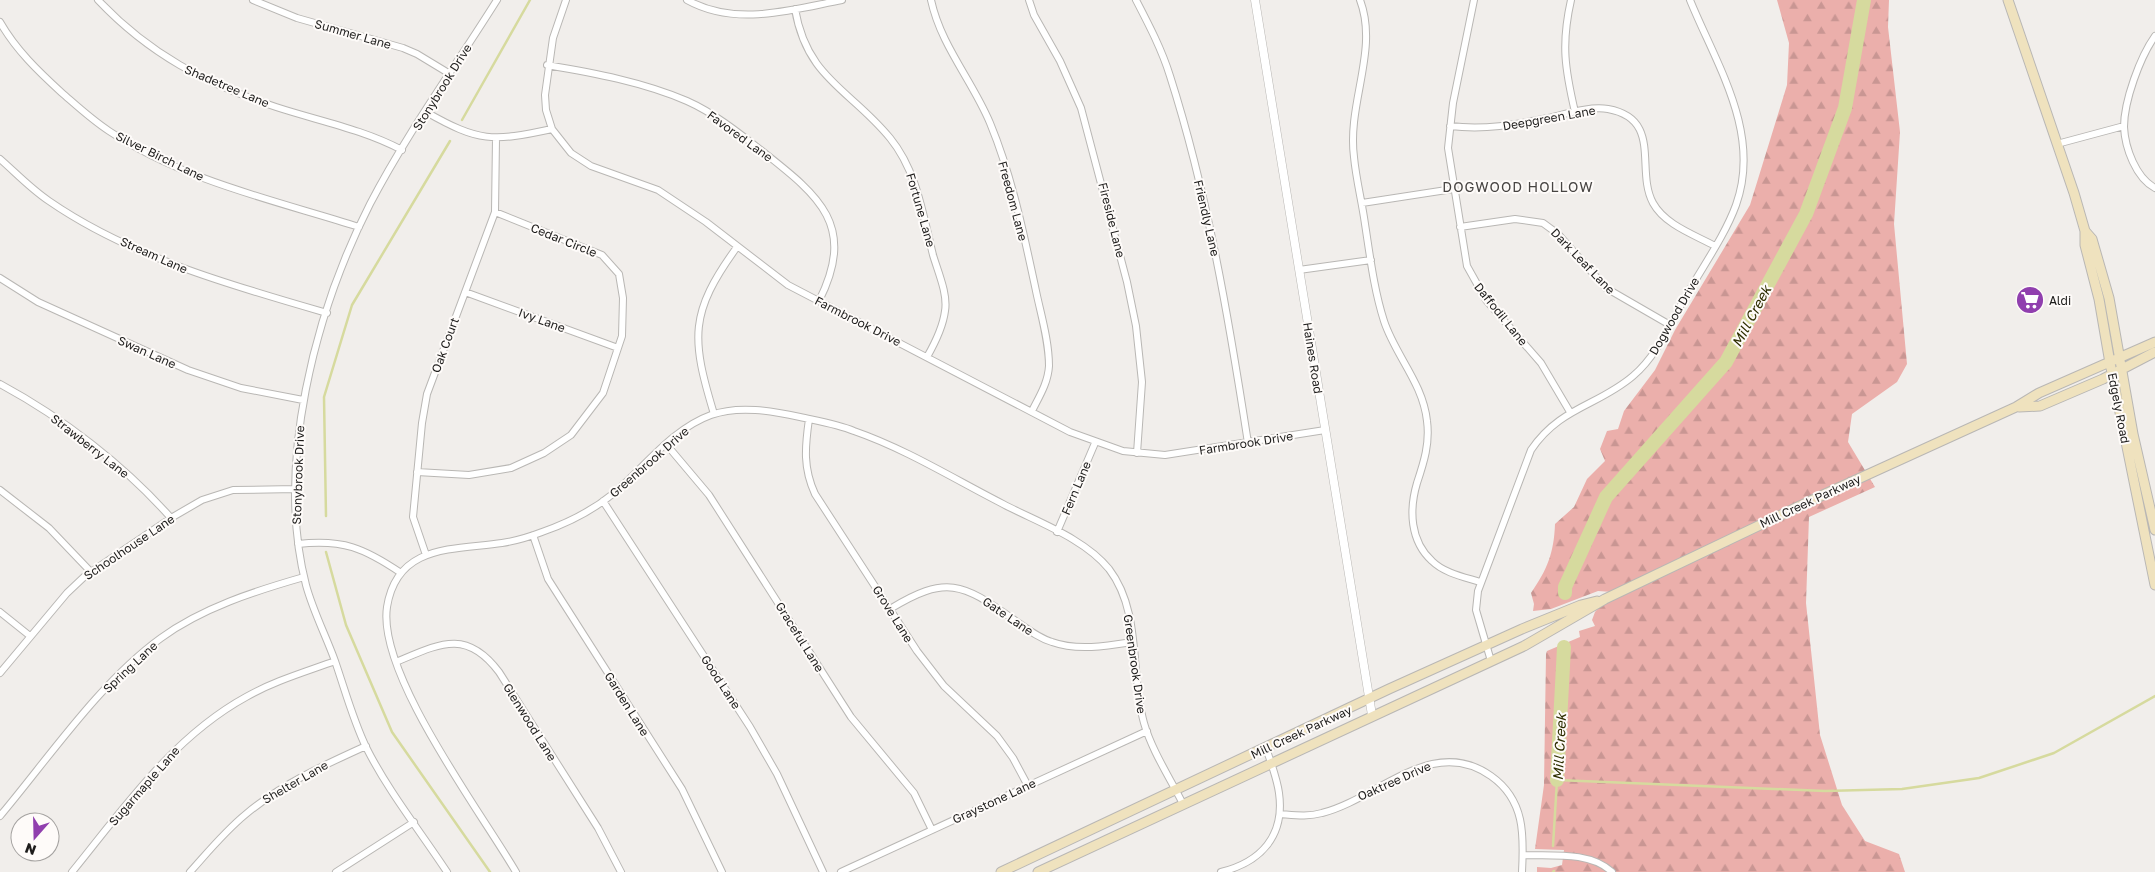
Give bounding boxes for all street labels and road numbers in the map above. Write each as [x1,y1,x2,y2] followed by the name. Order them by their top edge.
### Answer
[313,16,393,52] street label: Summer Lane
[409,41,475,133] street label: Stonybrook Drive
[182,61,272,111] street label: Shadetree Lane
[1501,102,1597,134] street label: Deepgreen Lane
[704,107,776,165] street label: Favored Lane
[113,128,207,184] street label: Silver Birch Lane
[995,160,1031,243] street label: Freedom Lane
[903,171,939,249] street label: Fortune Lane
[1191,178,1223,258] street label: Friendly Lane
[1095,181,1129,259] street label: Fireside Lane
[529,220,599,260] street label: Cedar Circle
[1548,225,1618,297] street label: Dark Leaf Lane
[118,233,190,277] street label: Stream Lane
[1646,275,1702,357] street label: Dogwood Drive
[1471,279,1531,349] street label: Daffodil Lane
[812,293,904,349] street label: Farmbrook Drive
[517,305,567,335] street label: Ivy Lane
[428,315,462,375] street label: Oak Court
[1300,321,1326,395] street label: Haines Road
[116,332,179,372] street label: Swan Lane
[2105,371,2133,445] street label: Edgely Road
[48,411,132,481] street label: Strawberry Lane
[606,423,692,501] street label: Greenbrook Drive
[289,425,307,525] street label: Stonybrook Drive
[1198,428,1294,458] street label: Farmbrook Drive
[1058,459,1094,517] street label: Fern Lane
[1757,471,1863,531] street label: Mill Creek Parkway
[81,511,177,583] street label: Schoolhouse Lane
[870,583,916,645] street label: Grove Lane
[980,594,1036,638] street label: Gate Lane
[773,599,828,675] street label: Graceful Lane
[1121,613,1149,715] street label: Greenbrook Drive
[100,638,160,696] street label: Spring Lane
[698,652,744,712] street label: Good Lane
[601,669,653,739] street label: Garden Lane
[500,680,560,764] street label: Glenwood Lane
[1248,702,1354,762] street label: Mill Creek Parkway
[105,743,183,829] street label: Sugarmaple Lane
[260,757,330,807] street label: Shelter Lane
[1355,758,1433,804] street label: Oaktree Drive
[950,775,1038,827] street label: Graystone Lane

